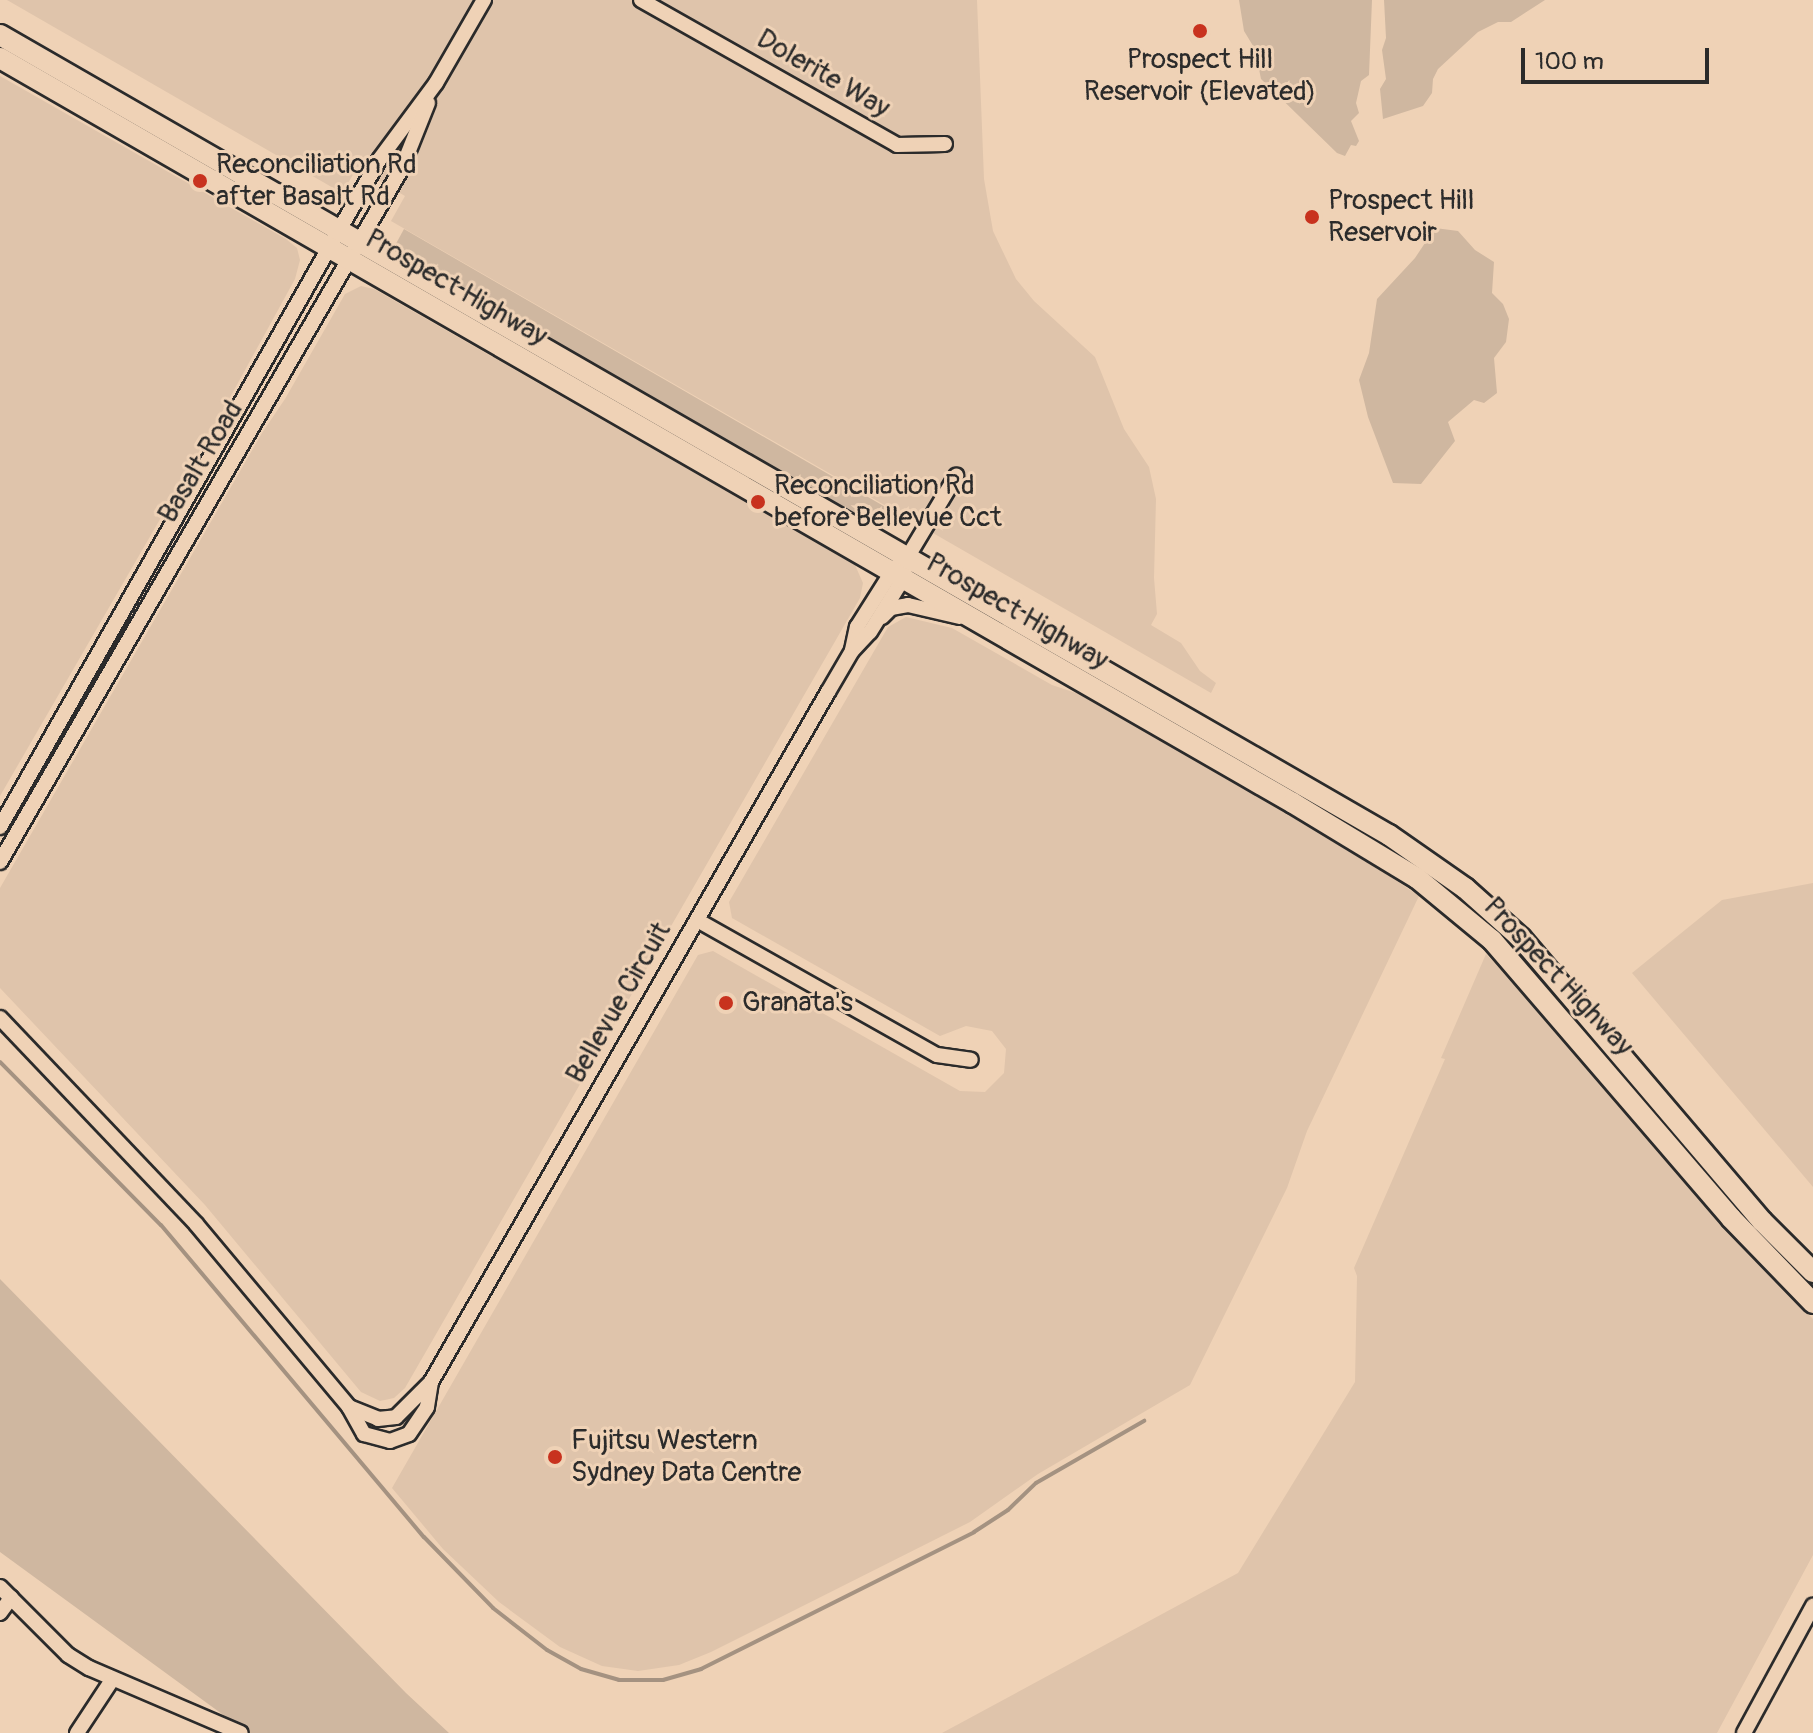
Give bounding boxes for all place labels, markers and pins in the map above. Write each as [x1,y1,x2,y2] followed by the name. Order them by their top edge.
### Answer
[1191,22,1209,40] marker: Prospect Hill Reservoir (Elevated)
[1084,43,1316,109] place label: Prospect Hill Reservoir (Elevated)
[216,148,417,214] place label: Reconciliation Rd after Basalt Rd
[191,172,209,190] marker: Reconciliation Rd after Basalt Rd
[1328,184,1475,250] place label: Prospect Hill Reservoir
[1303,208,1321,226] marker: Prospect Hill Reservoir
[774,469,1002,535] place label: Reconciliation Rd before Bellevue Cct
[749,493,767,511] marker: Reconciliation Rd before Bellevue Cct
[742,986,853,1020] place label: Granata's
[717,994,735,1012] marker: Granata's
[571,1424,801,1490] place label: Fujitsu Western Sydney Data Centre
[546,1448,564,1466] marker: Fujitsu Western Sydney Data Centre

